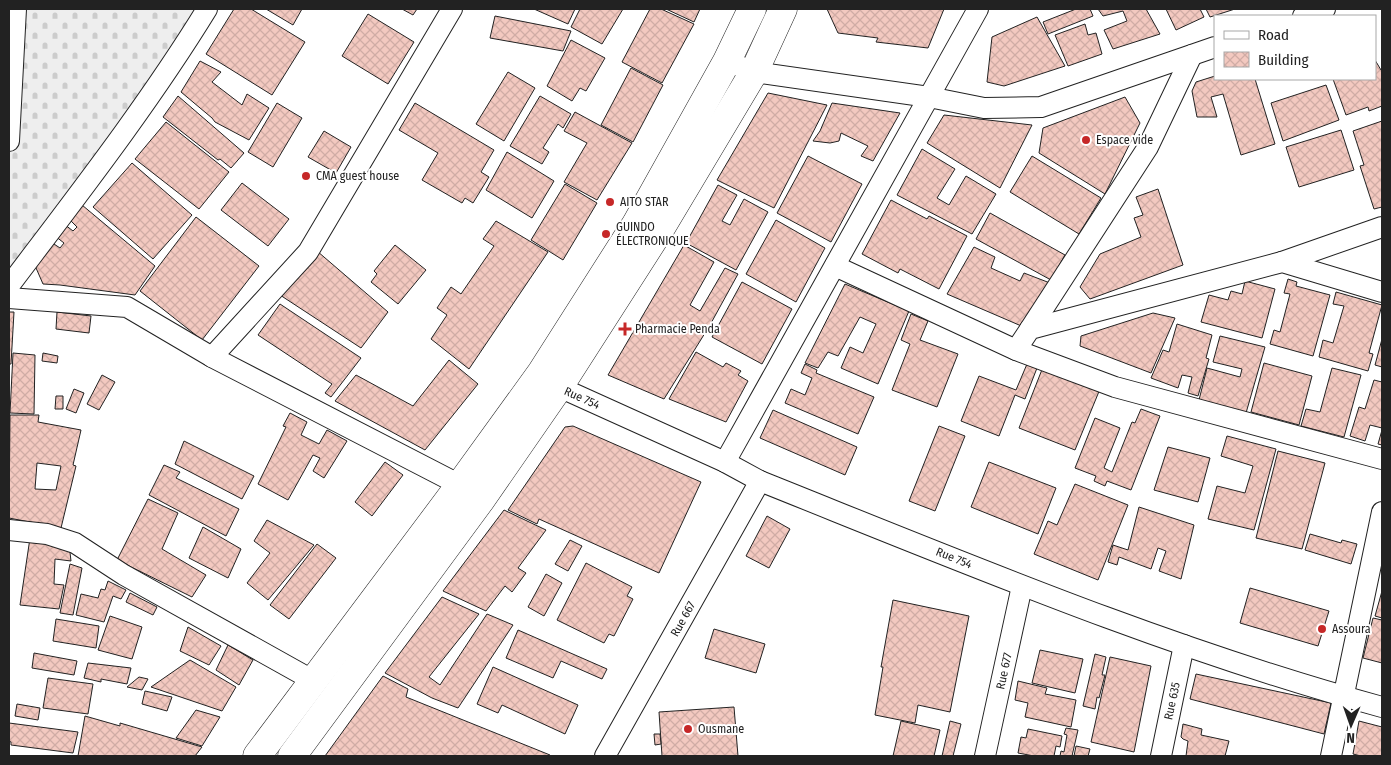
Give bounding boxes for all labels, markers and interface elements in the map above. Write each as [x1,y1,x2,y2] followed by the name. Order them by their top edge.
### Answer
[1214,15,1376,80] legend
[1258,26,1289,44] text: Road
[1258,51,1309,69] text: Building
[1096,133,1153,147] place label: Espace vide
[1080,134,1092,146] marker: Espace vide
[316,169,399,183] place label: CMA guest house
[300,170,312,182] marker: CMA guest house
[620,195,669,209] place label: AITO STAR
[604,196,616,208] marker: AITO STAR
[616,220,689,248] place label: GUINDO ÉLECTRONIQUE
[600,228,612,240] marker: GUINDO ÉLECTRONIQUE
[635,322,720,336] place label: Pharmacie Penda
[619,323,631,335] marker: Pharmacie Penda
[562,384,602,412] street label: Rue 754
[934,544,974,572] street label: Rue 754
[668,599,698,639] street label: Rue 667
[1332,622,1371,636] place label: Assoura
[1316,623,1328,635] marker: Assoura
[993,651,1015,691] street label: Rue 677
[1161,680,1183,721] street label: Rue 635
[1326,700,1376,750] north arrow
[698,722,744,736] place label: Ousmane
[682,723,694,735] marker: Ousmane
[1346,729,1355,746] text: N

